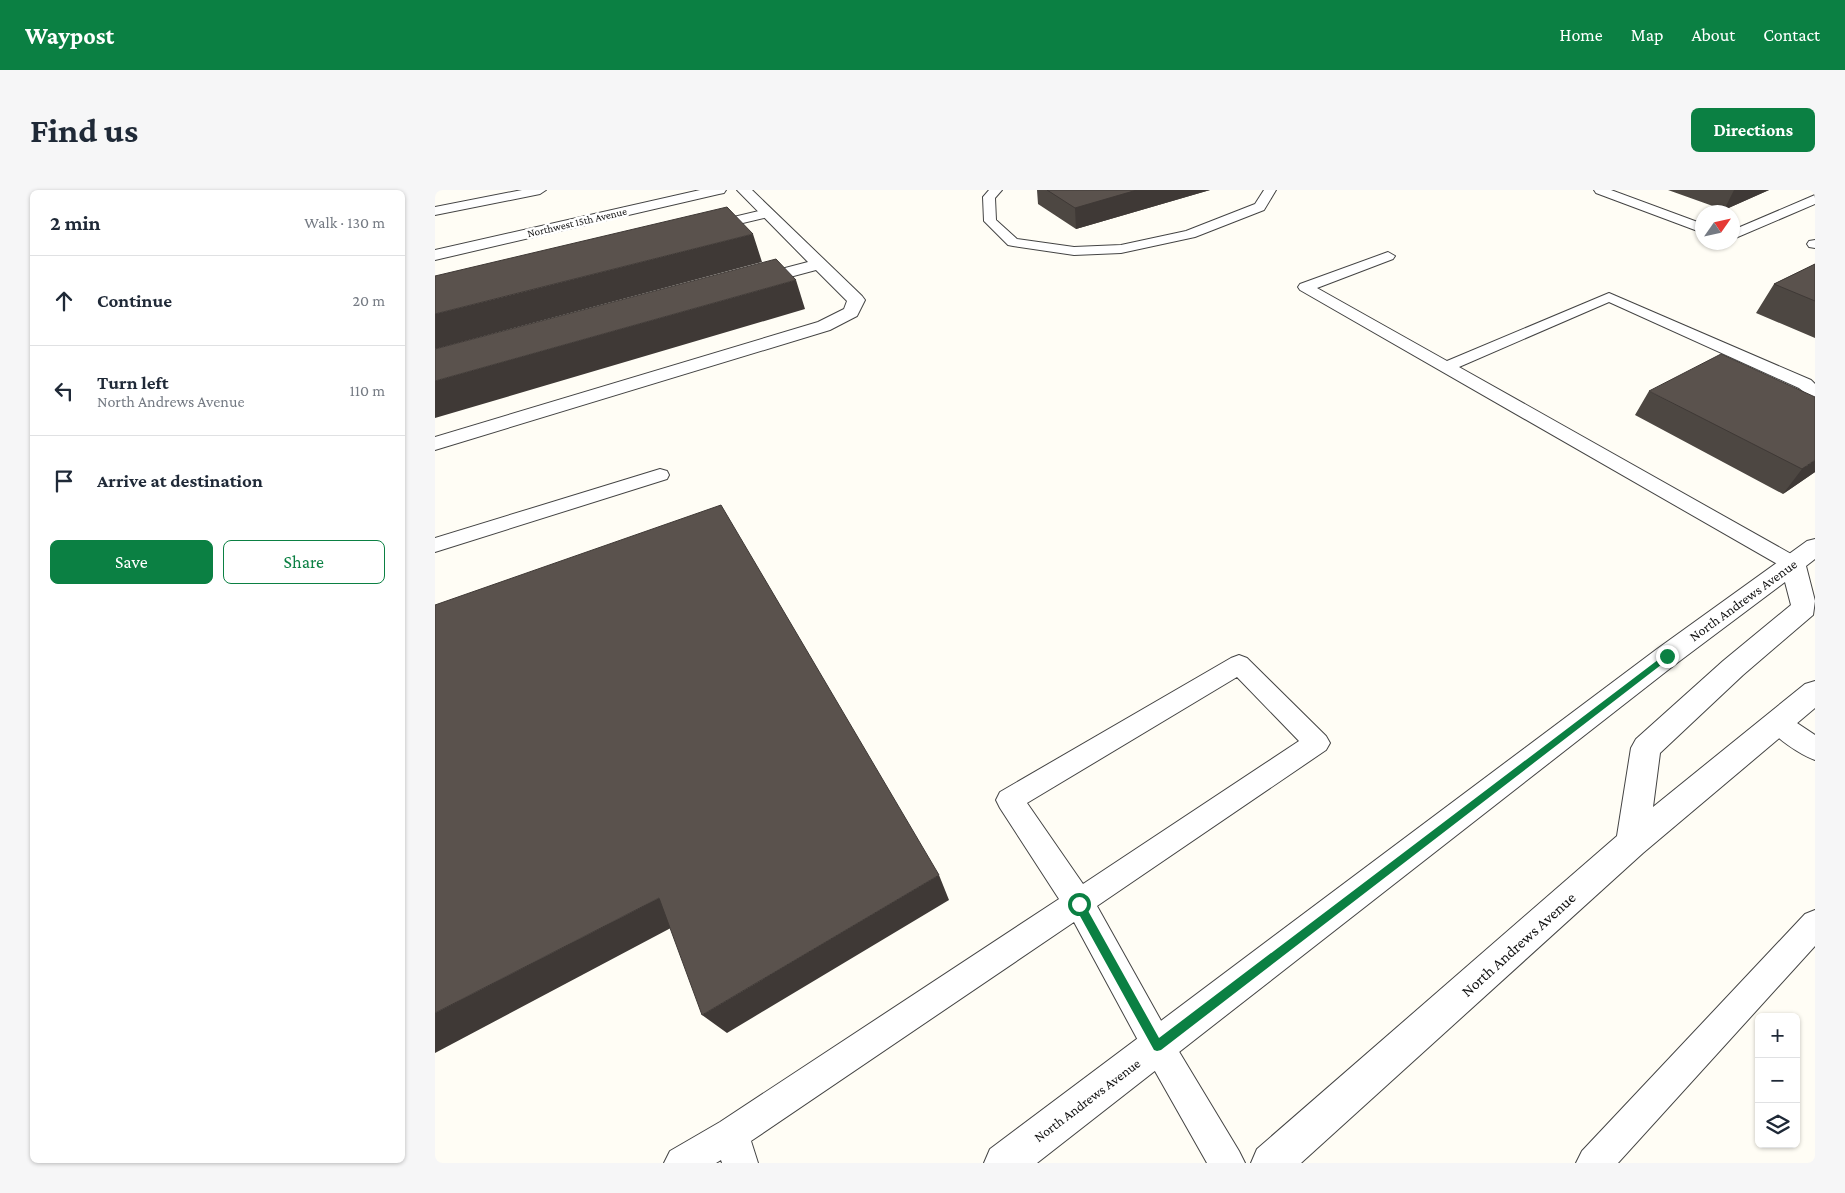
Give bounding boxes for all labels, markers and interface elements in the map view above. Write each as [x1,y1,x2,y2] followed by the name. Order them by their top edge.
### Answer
[25,22,114,49] text: Waypost
[1560,25,1603,45] text: Home
[1631,25,1663,45] text: Map
[1691,25,1735,45] text: About
[1763,25,1820,45] text: Contact
[1691,108,1815,152] button: Directions
[30,111,138,150] text: Find us
[526,205,628,239] street label: Northwest 15th Avenue
[1695,205,1740,250] north arrow
[50,211,101,235] text: 2 min
[304,214,385,231] text: Walk · 130 m
[50,287,78,315] icon: ahead
[97,290,172,311] text: Continue
[352,292,385,309] text: 20 m
[97,372,169,393] text: Turn left
[50,377,78,405] icon: left
[349,382,385,399] text: 110 m
[97,393,244,410] text: North Andrews Avenue
[50,467,78,495] icon: arrive
[97,470,263,491] text: Arrive at destination
[50,540,213,584] button: Save
[223,540,385,584] button: Share
[1686,556,1800,644] street label: North Andrews Avenue
[1656,645,1679,668] route end
[1458,889,1579,1000] street label: North Andrews Avenue
[1068,893,1091,916] route start
[1755,1013,1800,1148] map controls
[1755,1013,1800,1058] button: +
[1031,1055,1143,1145] street label: North Andrews Avenue
[1755,1058,1800,1103] button: −
[1755,1103,1800,1148] button: layers

